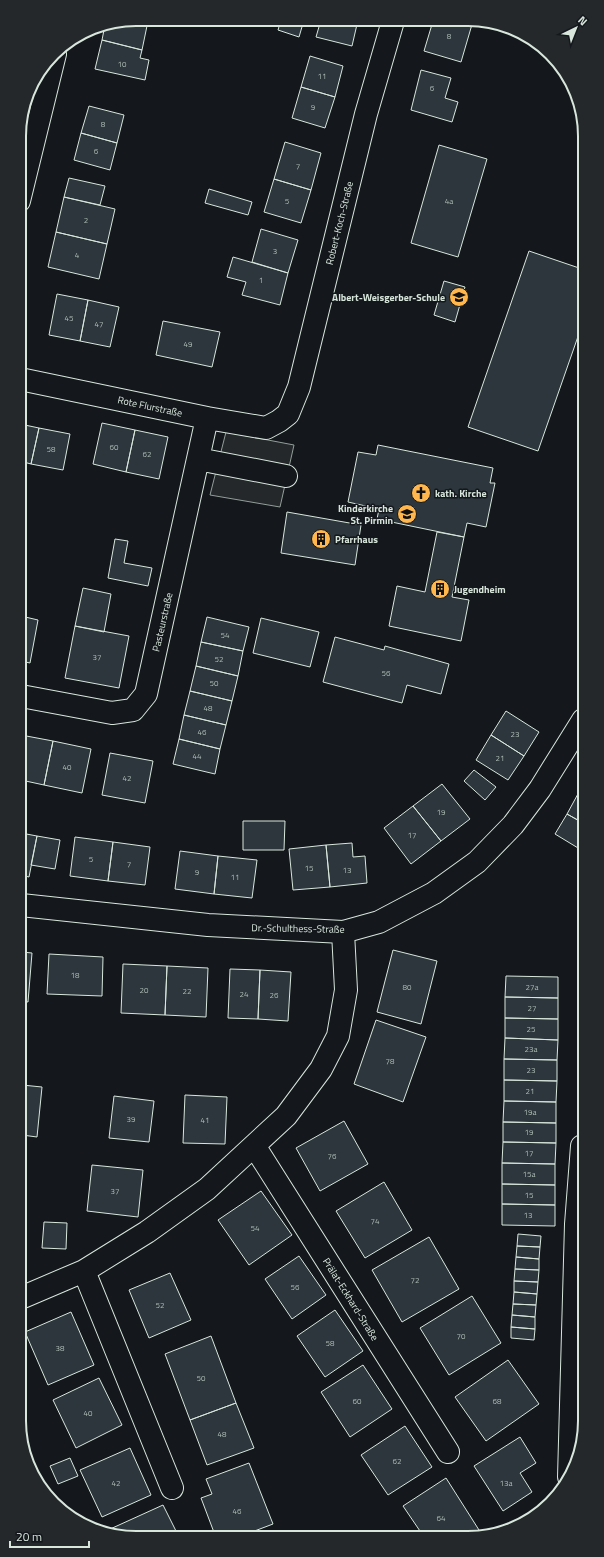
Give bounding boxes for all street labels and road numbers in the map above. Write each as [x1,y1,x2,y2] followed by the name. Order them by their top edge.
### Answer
[322,180,357,266] street label: Robert-Koch-Straße
[116,392,184,421] street label: Rote Flurstraße
[148,591,177,653] street label: Pasteurstraße
[251,920,345,937] street label: Dr.-Schulthess-Straße
[319,1255,382,1344] street label: Prälat-Eckhard-Straße

